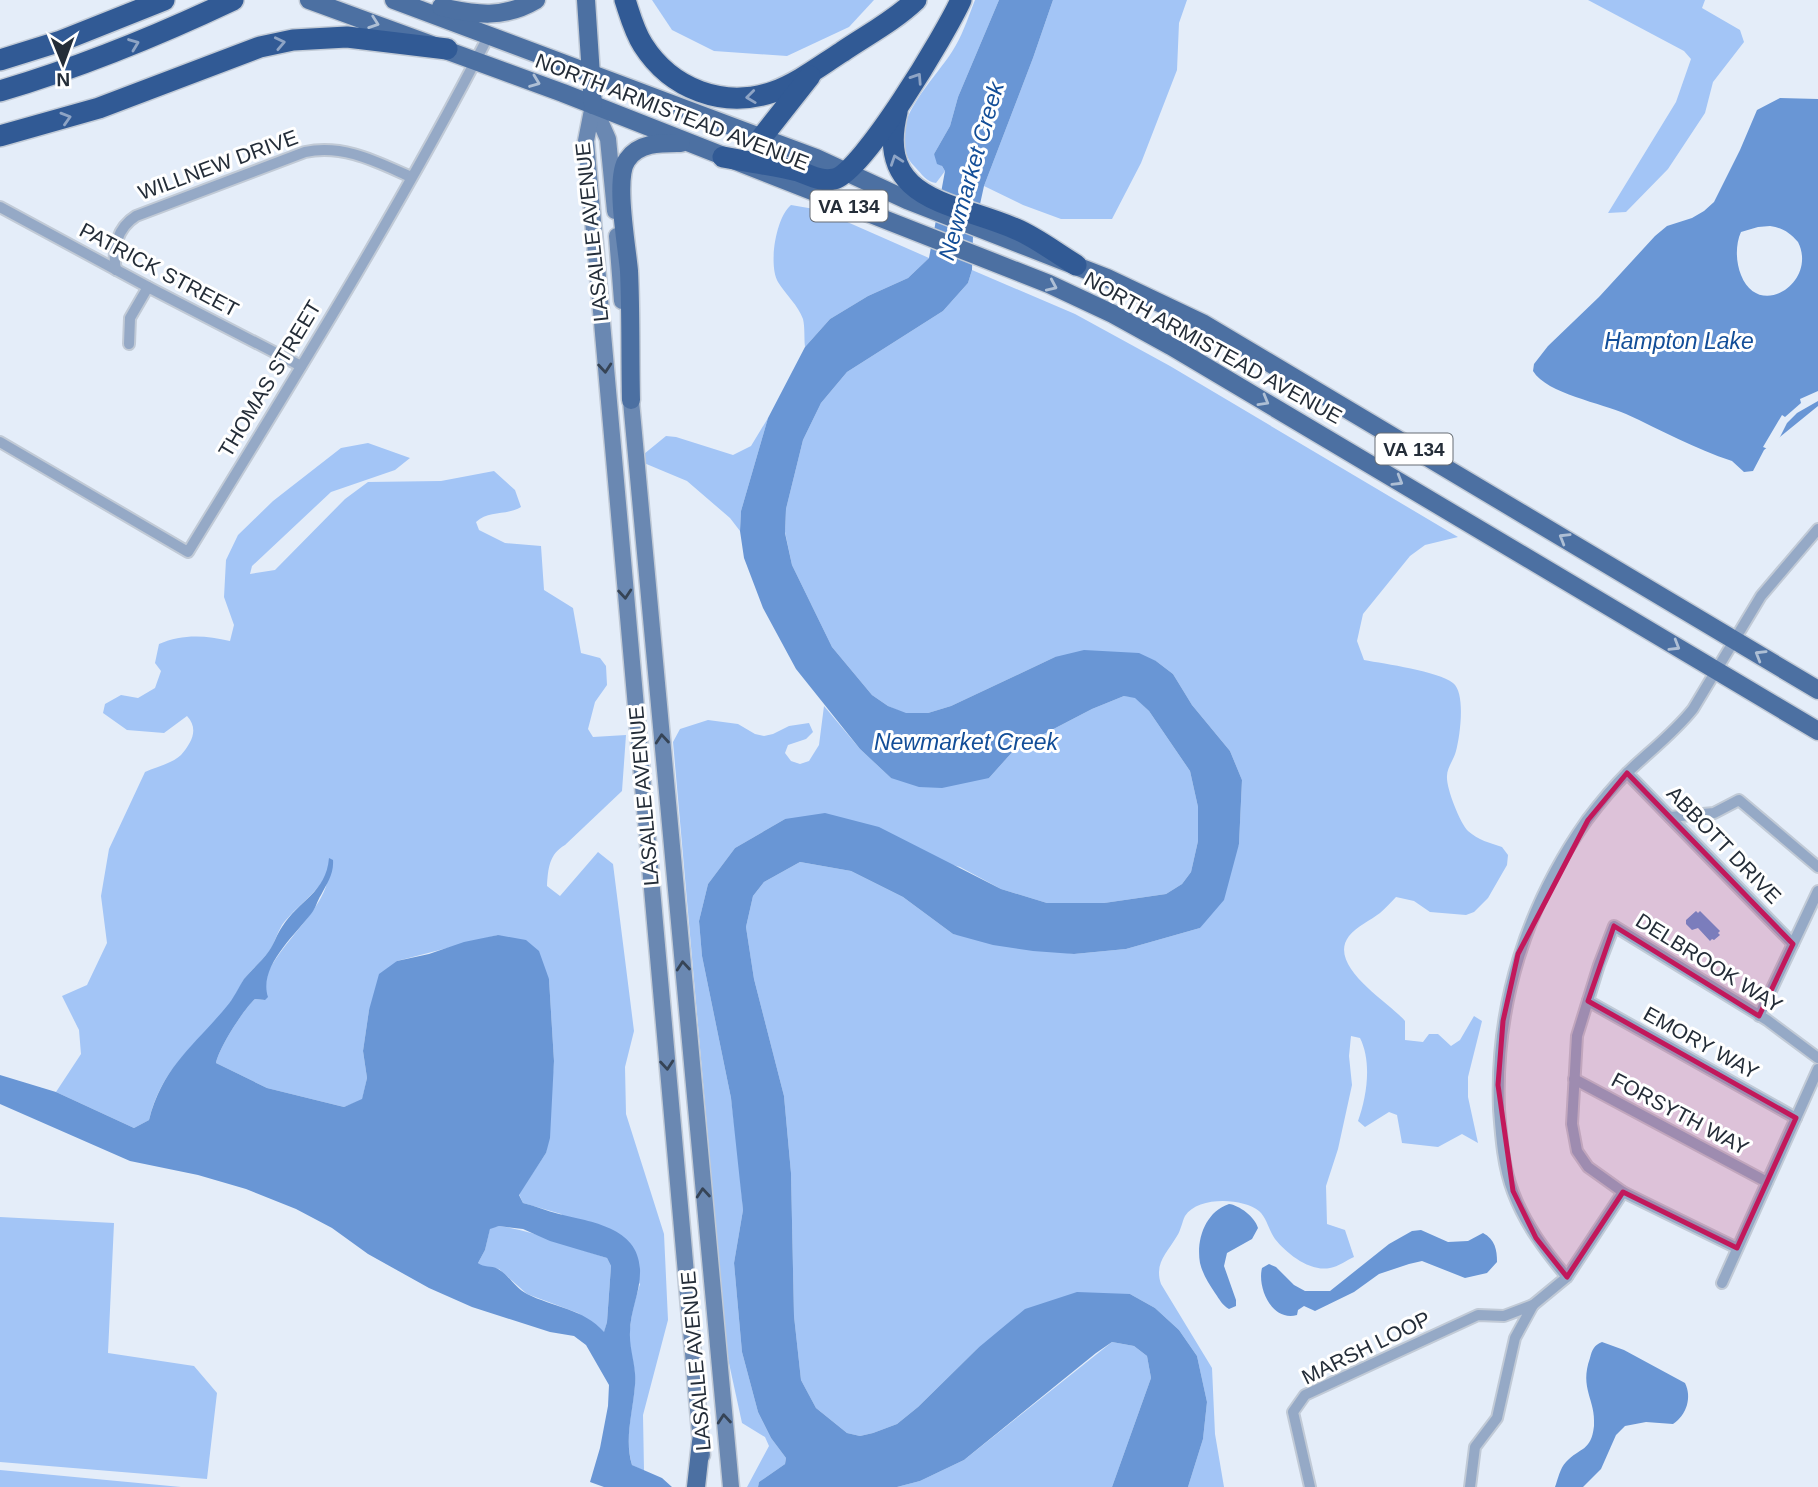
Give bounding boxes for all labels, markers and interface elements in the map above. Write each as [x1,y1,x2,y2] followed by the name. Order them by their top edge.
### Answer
[367,15,379,29] one-way arrow
[28,28,98,98] north arrow
[274,36,286,51] one-way arrow
[127,39,139,53] one-way arrow
[532,49,812,174] street label: NORTH ARMISTEAD AVENUE
[56,69,70,90] text: N
[908,72,921,85] one-way arrow
[528,74,540,88] one-way arrow
[933,78,1009,263] water label: Newmarket Creek
[745,89,757,104] one-way arrow
[60,111,72,126] one-way arrow
[135,125,301,204] street label: WILLNEW DRIVE
[571,141,612,323] street label: LASALLE AVENUE
[890,154,904,166] one-way arrow
[810,190,888,222] road number: VA 134
[76,218,243,321] street label: PATRICK STREET
[1080,267,1346,428] street label: NORTH ARMISTEAD AVENUE
[1045,278,1058,292] one-way arrow
[214,296,325,461] street label: THOMAS STREET
[1604,328,1754,354] water label: Hampton Lake
[597,362,612,373] one-way arrow
[1256,392,1269,405] one-way arrow
[1376,433,1452,464] road number: VA 134
[1391,472,1404,485] one-way arrow
[1559,534,1572,547] one-way arrow
[617,589,632,600] one-way arrow
[1667,638,1680,651] one-way arrow
[1754,650,1767,663] one-way arrow
[624,705,663,887] street label: LASALLE AVENUE
[874,729,1060,755] water label: Newmarket Creek
[655,734,670,745] one-way arrow
[1663,781,1786,908] street label: ABBOTT DRIVE
[1632,908,1787,1017] street label: DELBROOK WAY
[675,960,690,972] one-way arrow
[1640,1002,1763,1084] street label: EMORY WAY
[659,1060,674,1071] one-way arrow
[1608,1068,1753,1159] street label: FORSYTH WAY
[696,1187,711,1198] one-way arrow
[676,1270,715,1452] street label: LASALLE AVENUE
[1298,1307,1434,1389] street label: MARSH LOOP
[717,1413,732,1424] one-way arrow

